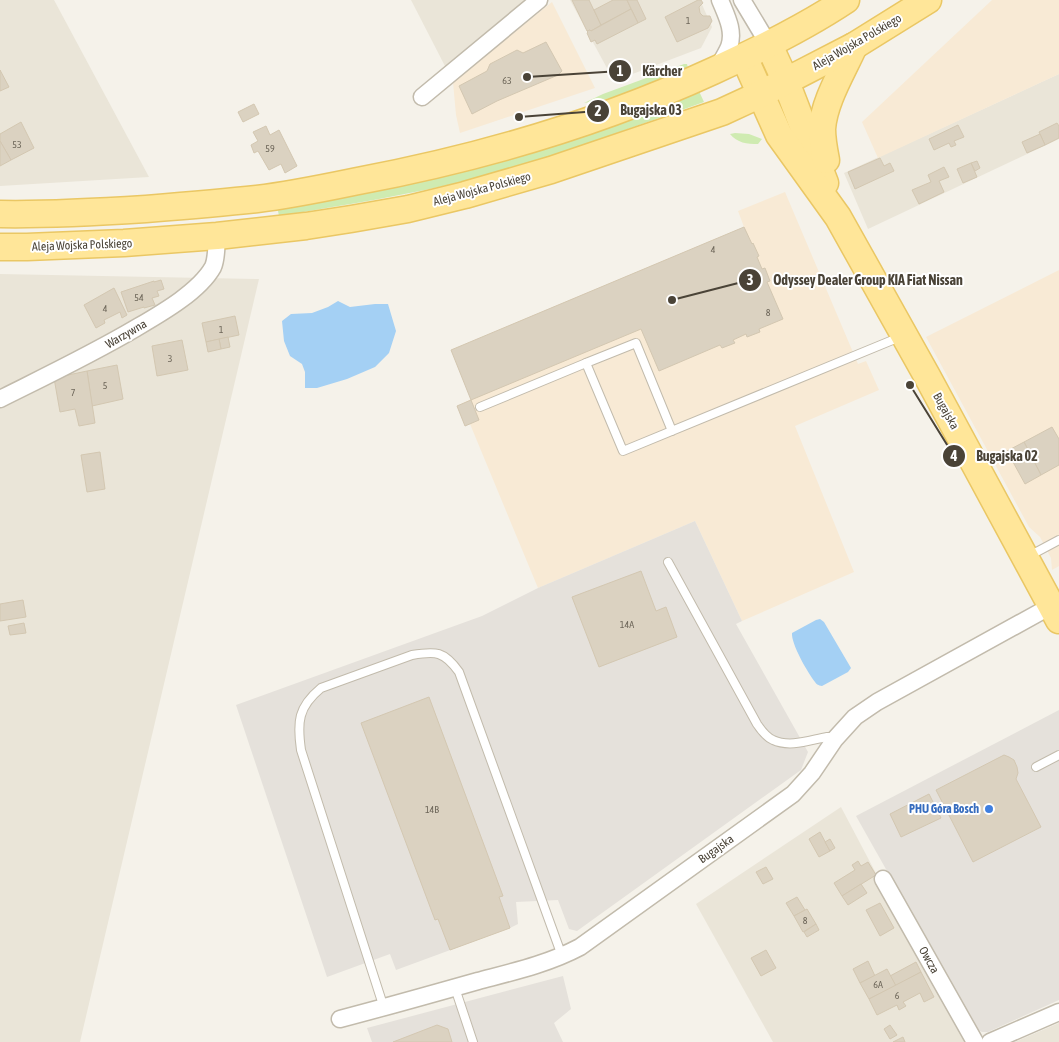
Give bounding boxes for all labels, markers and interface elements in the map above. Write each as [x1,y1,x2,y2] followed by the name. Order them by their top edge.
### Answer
[810,11,904,73] street label: Aleja Wojska Polskiego
[686,15,691,26] house number: 1
[607,56,692,85] callout: Kärcher
[616,62,624,79] text: 1
[642,63,683,79] text: Kärcher
[502,75,512,86] house number: 63
[586,96,692,125] callout: Bugajska 03
[594,102,602,119] text: 2
[620,102,682,118] text: Bugajska 03
[12,139,22,150] house number: 53
[265,143,275,154] house number: 59
[432,169,533,209] street label: Aleja Wojska Polskiego
[32,236,133,254] street label: Aleja Wojska Polskiego
[711,244,716,255] house number: 4
[738,265,973,294] callout: Odyssey Dealer Group KIA Fiat Nissan
[746,271,754,288] text: 3
[773,272,963,288] text: Odyssey Dealer Group KIA Fiat Nissan
[134,292,144,303] house number: 54
[103,303,108,314] house number: 4
[766,307,771,318] house number: 8
[103,317,149,351] street label: Warzywna
[219,324,224,335] house number: 1
[168,353,173,364] house number: 3
[103,380,108,391] house number: 5
[71,387,76,398] house number: 7
[930,390,962,432] street label: Bugajska
[941,441,1048,470] callout: Bugajska 02
[949,447,958,464] text: 4
[976,448,1038,464] text: Bugajska 02
[620,619,634,630] house number: 14A
[909,802,979,816] place label: PHU Góra Bosch
[983,803,995,815] marker: PHU Góra Bosch
[425,804,439,815] house number: 14B
[696,832,736,866] street label: Bugajska
[803,915,808,926] house number: 8
[916,944,942,976] street label: Owcza
[873,979,883,990] house number: 6A
[895,990,900,1001] house number: 6

